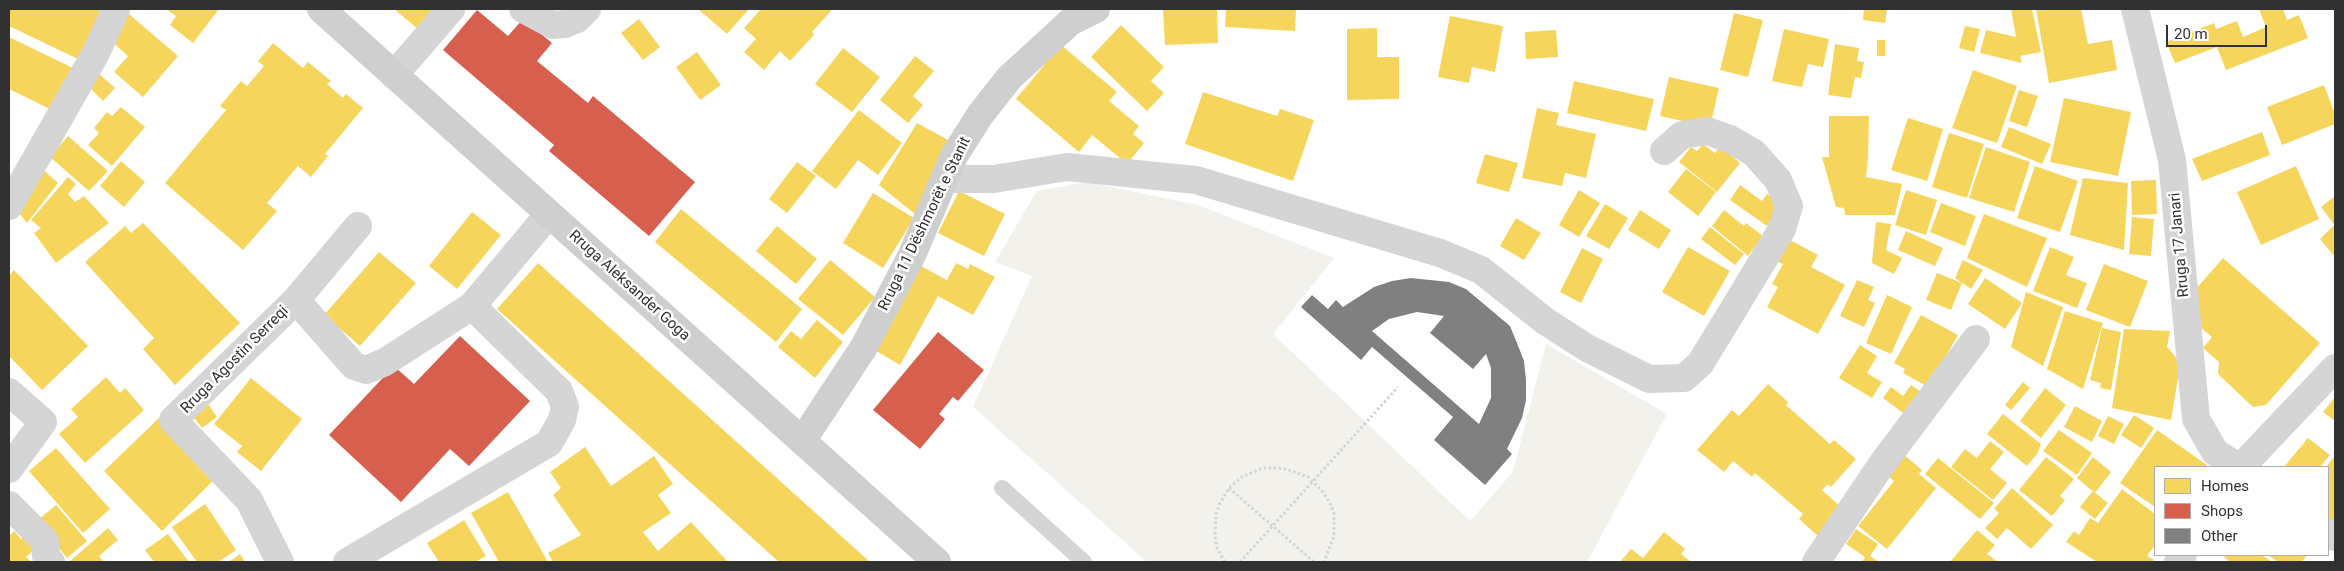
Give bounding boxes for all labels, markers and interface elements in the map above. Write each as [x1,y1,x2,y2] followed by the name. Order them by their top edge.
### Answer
[2169,15,2270,47] scale bar
[2174,25,2208,43] text: 20 m
[875,134,975,314] street label: Rruga 11 Dëshmorët e Stanit
[2166,192,2194,298] street label: Rruga 17 Janari
[565,227,693,345] street label: Rruga Aleksander Goga
[177,302,293,418] street label: Rruga Agostin Serreqi
[2154,466,2329,556] legend
[2201,477,2249,495] text: Homes
[2201,502,2243,520] text: Shops
[2201,527,2238,545] text: Other

